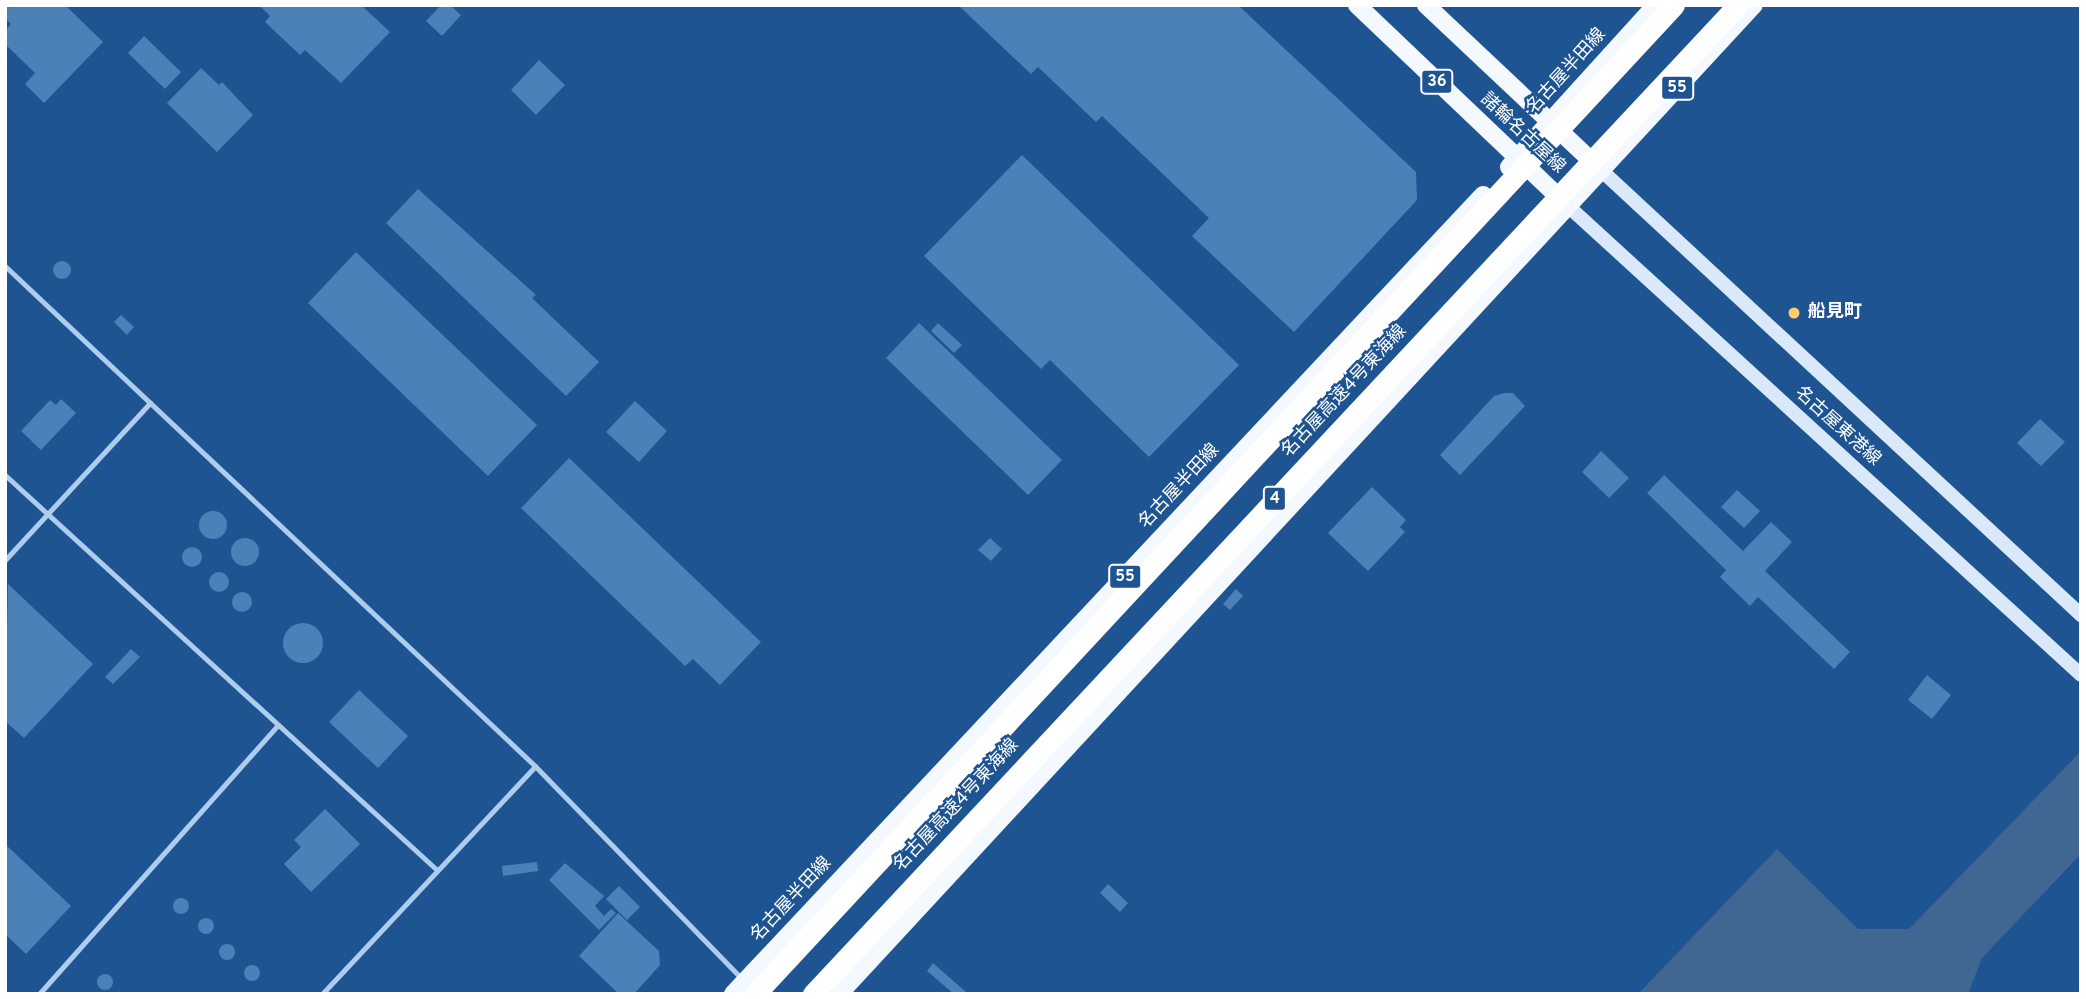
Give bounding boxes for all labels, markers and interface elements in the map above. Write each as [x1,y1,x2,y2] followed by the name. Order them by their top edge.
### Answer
[1523,25,1611,119] street label: 名古屋半田線
[1420,69,1454,94] road number: 36
[1660,76,1694,100] road number: 55
[1475,89,1569,179] street label: 諸輪名古屋線
[1808,302,1862,324] place label: 船見町
[1786,305,1802,321] marker: 船見町
[1278,321,1412,463] street label: 名古屋高速4号東海線
[1790,383,1884,471] street label: 名古屋東港線
[1135,440,1225,534] street label: 名古屋半田線
[1263,486,1287,512] road number: 4
[1108,564,1142,590] road number: 55
[890,735,1024,877] street label: 名古屋高速4号東海線
[747,853,837,947] street label: 名古屋半田線

